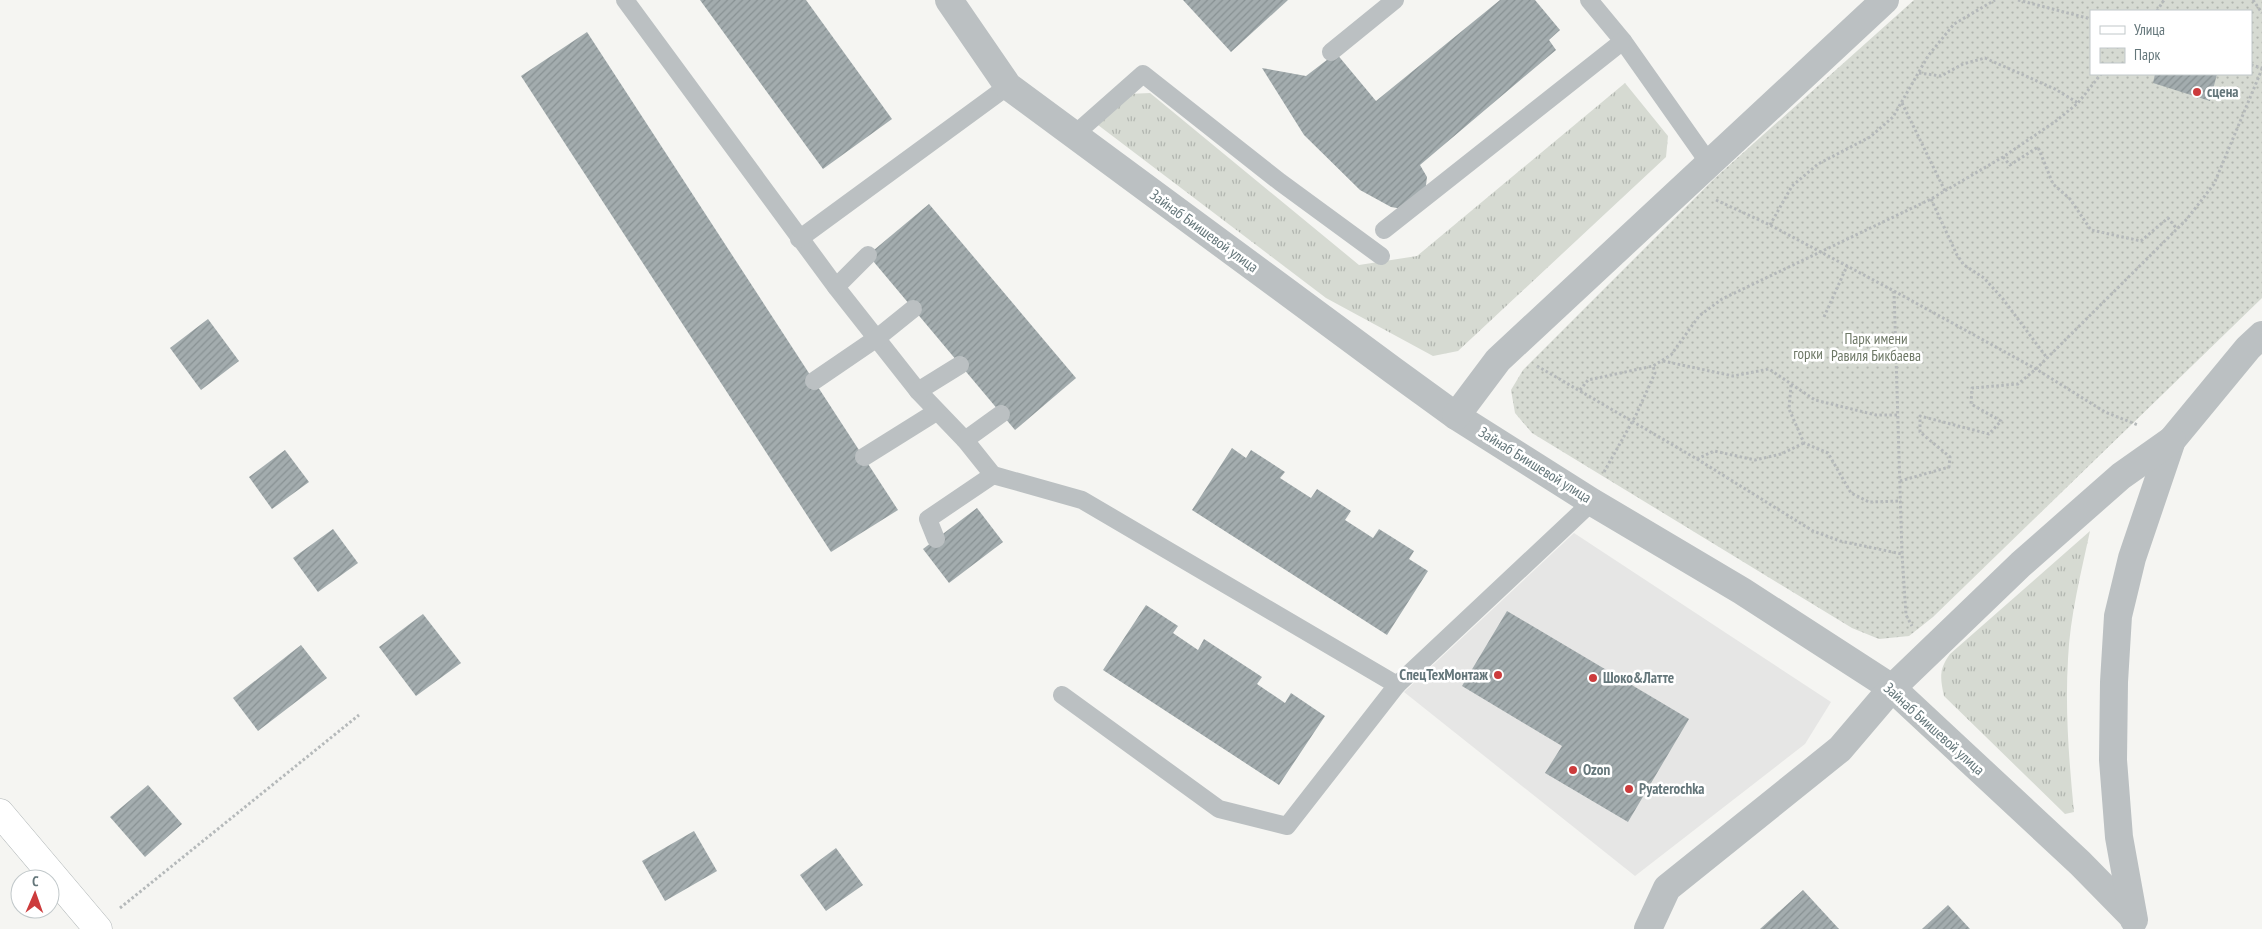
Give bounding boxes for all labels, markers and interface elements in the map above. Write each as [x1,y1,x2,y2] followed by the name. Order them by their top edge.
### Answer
[2090,10,2252,75] legend
[2134,20,2165,39] text: Улица
[2134,45,2160,64] text: Парк
[2207,82,2239,101] place label: сцена
[2191,86,2203,98] marker: сцена
[1146,185,1262,276] street label: Зайнаб Биишевой улица
[1831,329,1921,365] park label: Парк имени Равиля Бикбаева
[1793,344,1823,363] park label: горки
[1475,422,1595,507] street label: Зайнаб Биишевой улица
[1399,665,1488,684] place label: СпецТехМонтаж
[1603,668,1674,687] place label: Шоко&Латте
[1492,669,1504,681] marker: СпецТехМонтаж
[1587,672,1599,684] marker: Шоко&Латте
[1880,678,1989,779] street label: Зайнаб Биишевой улица
[1583,760,1610,779] place label: Ozon
[1567,764,1579,776] marker: Ozon
[1639,779,1705,798] place label: Pyaterochka
[1623,783,1635,795] marker: Pyaterochka
[10,869,60,919] north arrow
[32,872,40,890] text: С

